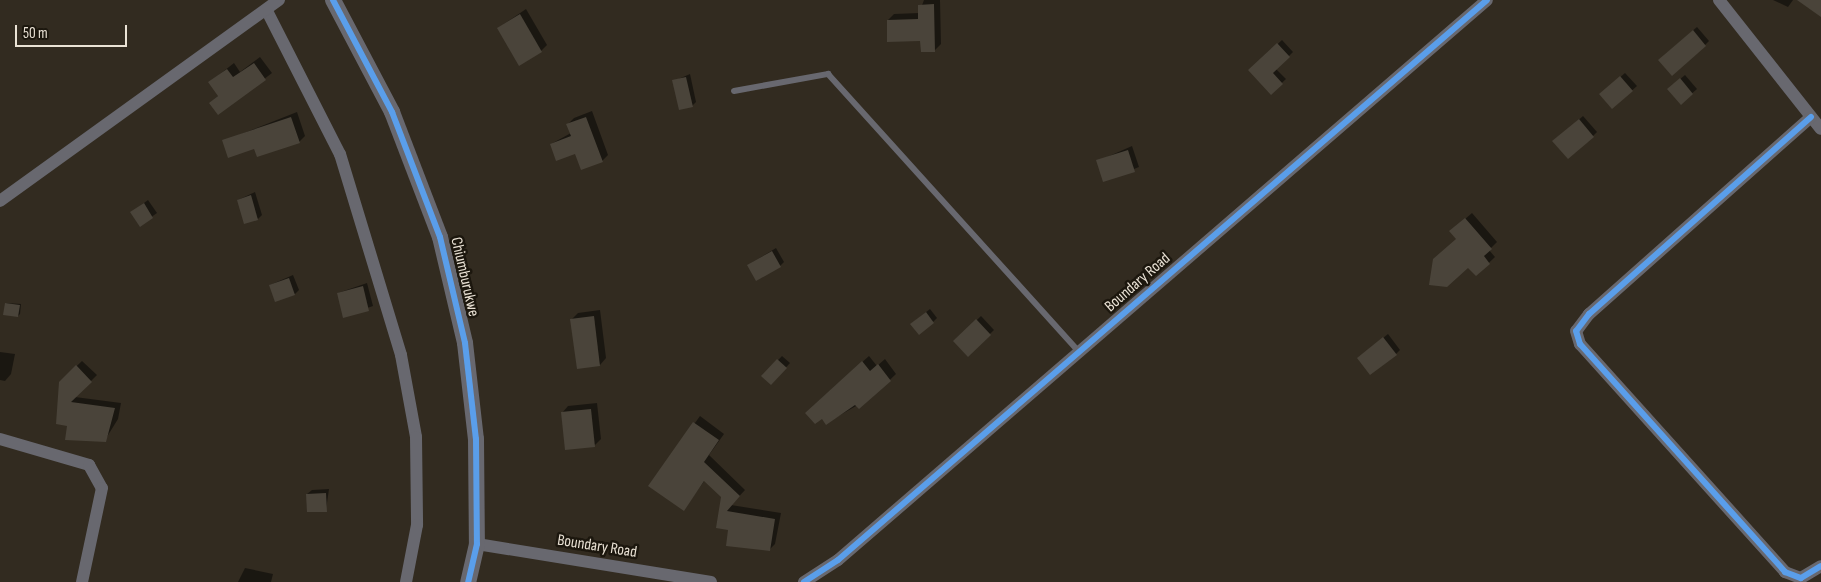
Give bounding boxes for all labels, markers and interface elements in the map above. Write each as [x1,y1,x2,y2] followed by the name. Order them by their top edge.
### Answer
[18,15,130,47] scale bar
[23,24,48,43] text: 50 m
[446,236,482,318] street label: Chiumburukwe
[1101,249,1175,317] street label: Boundary Road
[556,531,638,563] street label: Boundary Road

